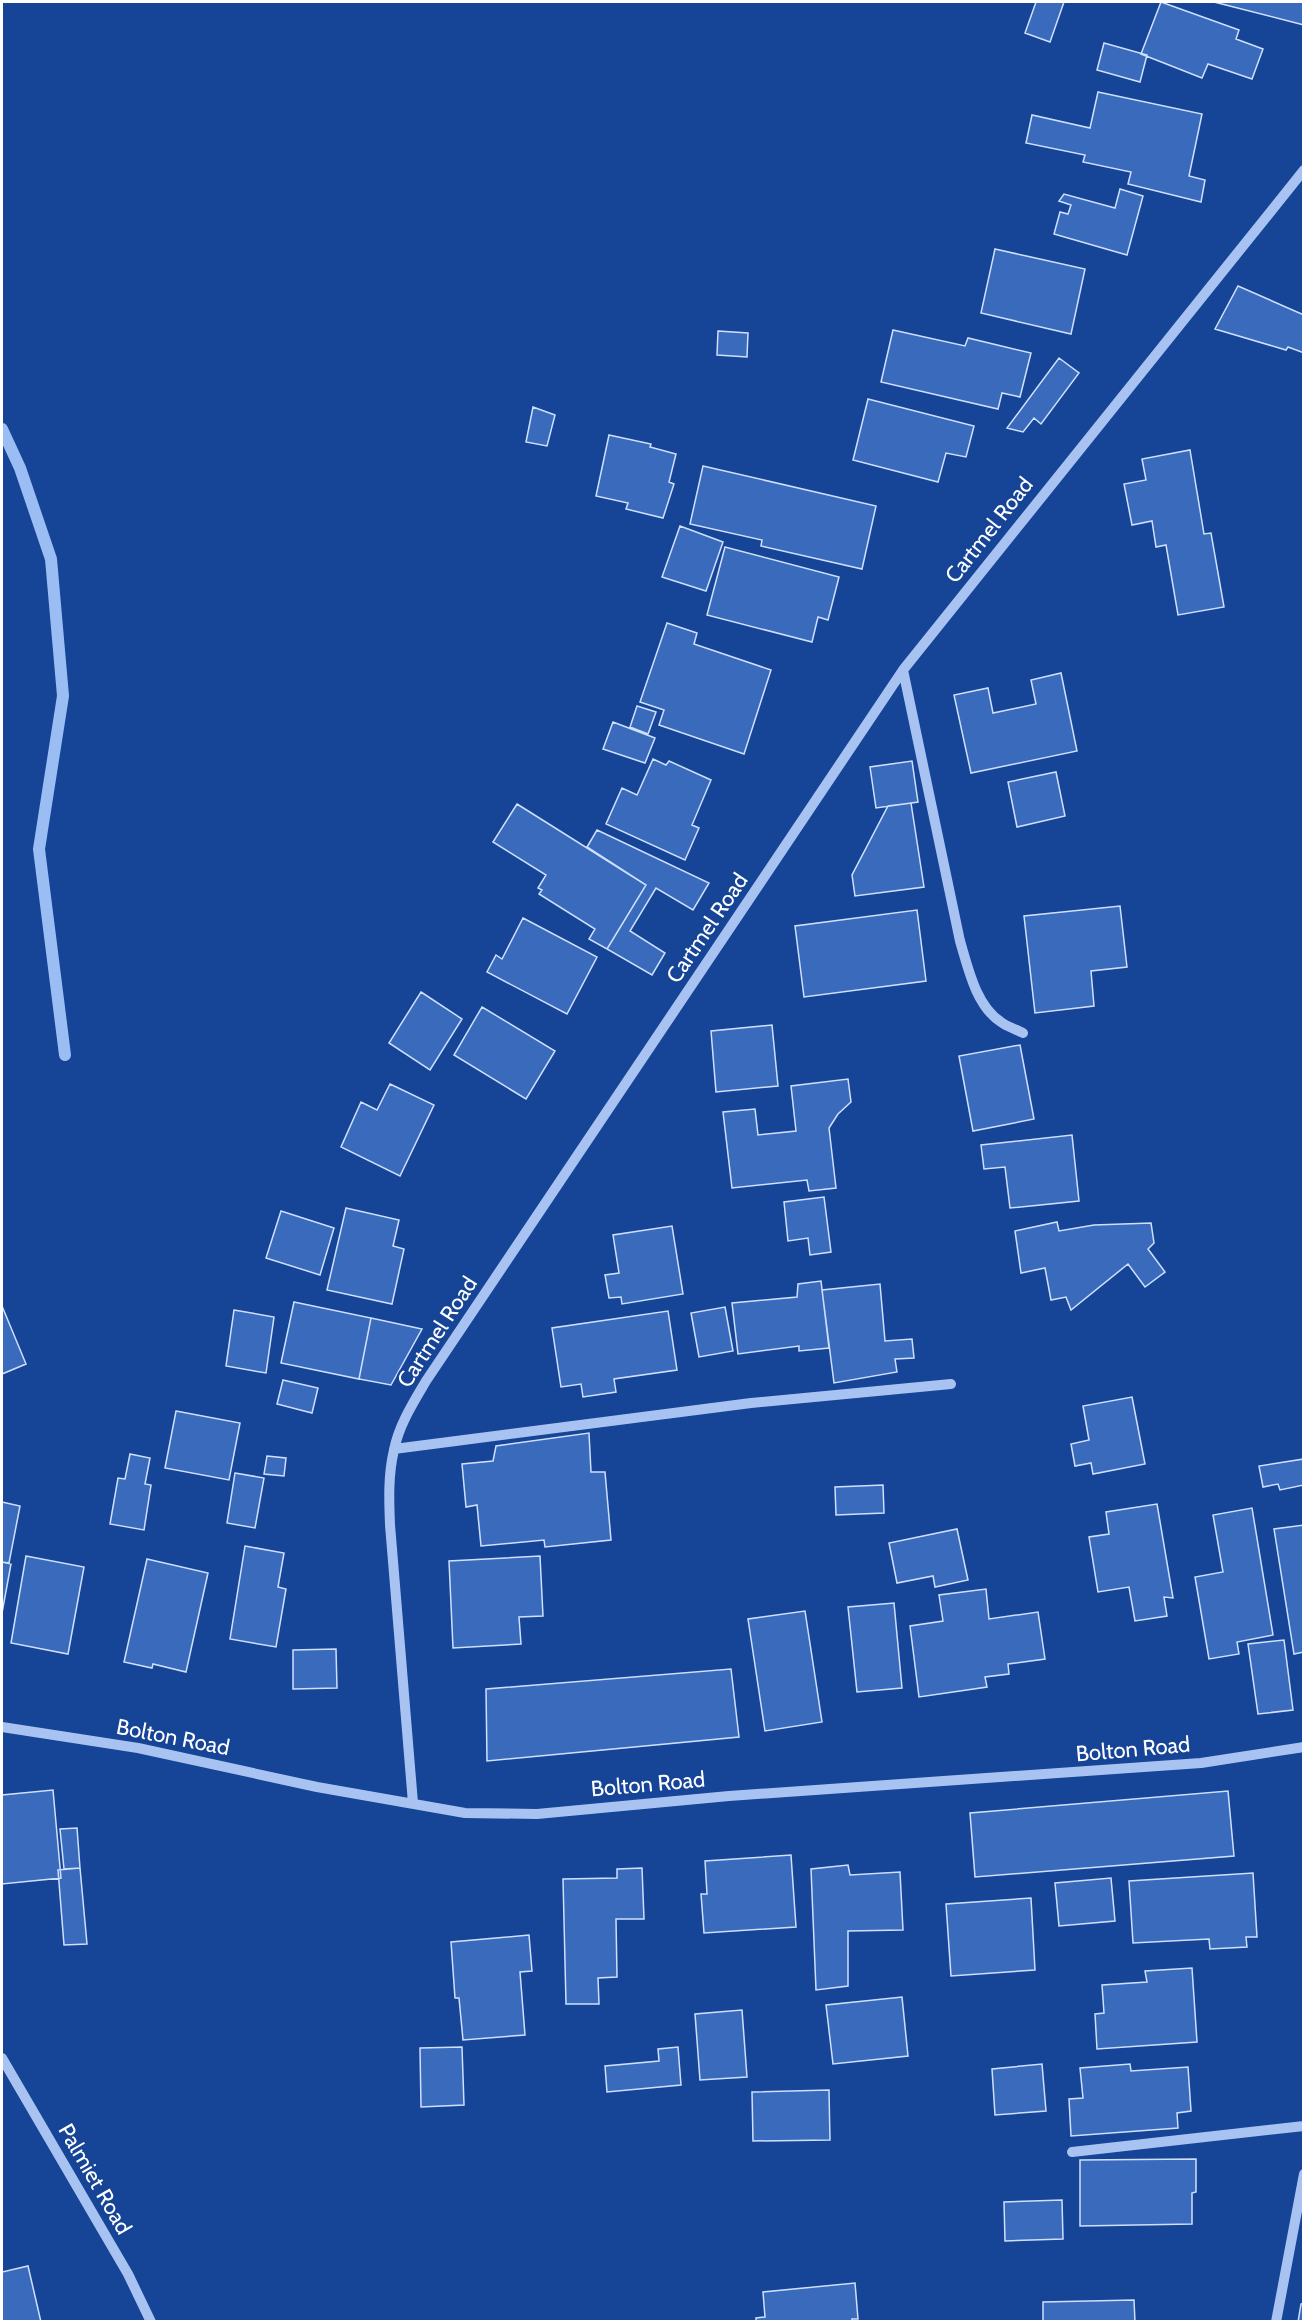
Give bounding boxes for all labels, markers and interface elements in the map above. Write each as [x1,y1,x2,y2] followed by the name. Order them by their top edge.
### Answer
[939,472,1039,588] street label: Cartmel Road
[660,868,754,988] street label: Cartmel Road
[391,1271,483,1393] street label: Cartmel Road
[114,1713,232,1761] street label: Bolton Road
[1075,1731,1191,1767] street label: Bolton Road
[590,1766,706,1802] street label: Bolton Road
[52,2119,138,2239] street label: Palmiet Road

